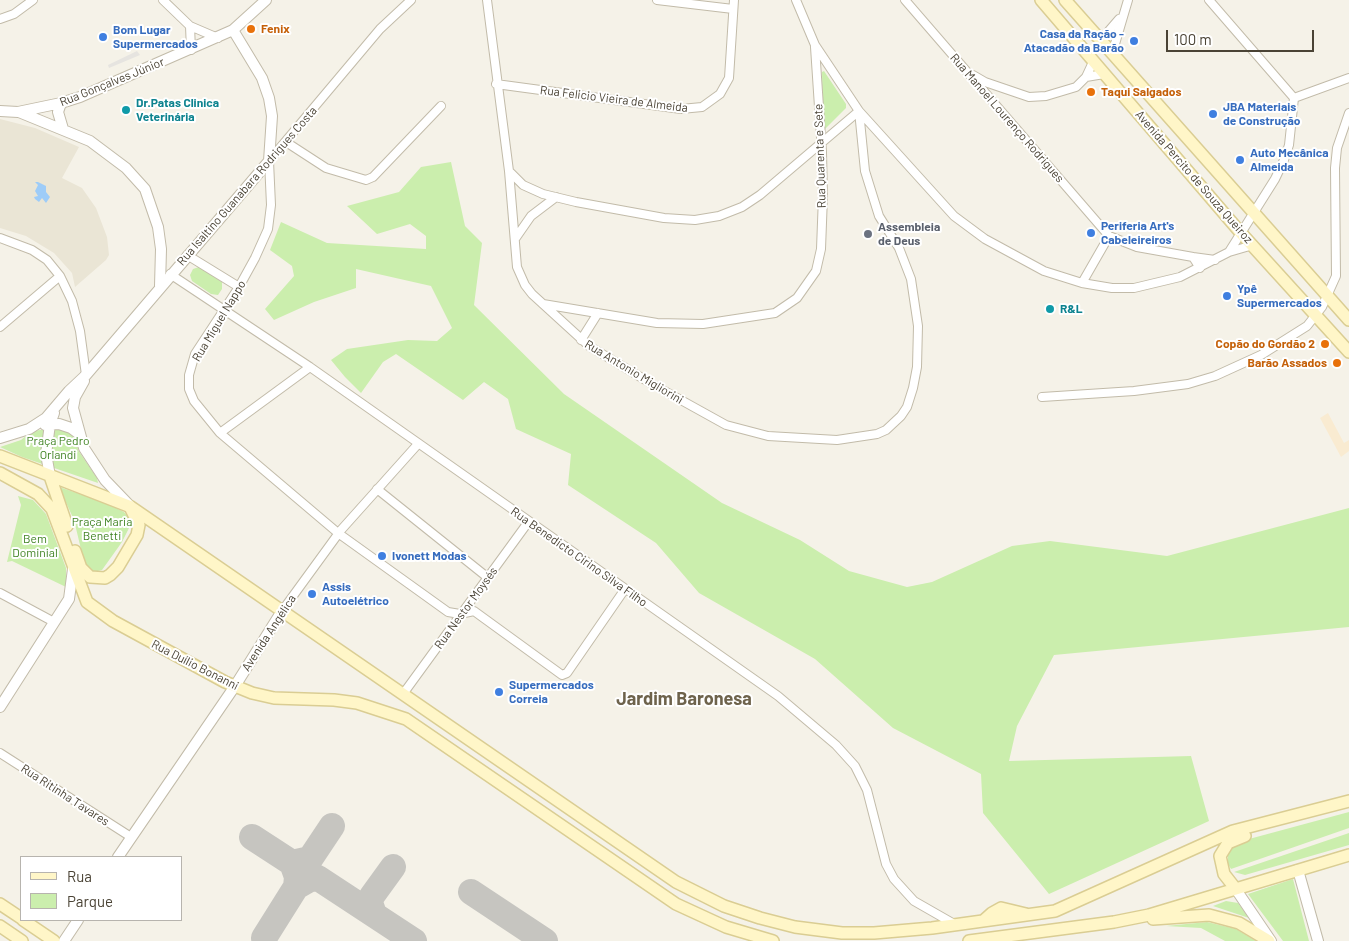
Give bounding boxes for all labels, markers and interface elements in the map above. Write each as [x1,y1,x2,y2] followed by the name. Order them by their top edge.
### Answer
[1169,20,1316,52] scale bar
[261,22,290,36] place label: Fenix
[113,23,198,51] place label: Bom Lugar Supermercados
[245,23,257,35] marker: Fenix
[1024,27,1124,55] place label: Casa da Ração - Atacadão da Barão
[1174,30,1212,48] text: 100 m
[97,31,109,43] marker: Bom Lugar Supermercados
[1128,35,1140,47] marker: Casa da Ração - Atacadão da Barão
[947,51,1067,185] street label: Rua Manoel Lourenço Rodrigues
[58,54,166,110] street label: Rua Gonçalves Júnior
[539,83,689,115] street label: Rua Felicio Vieira de Almeida
[1101,85,1182,99] place label: Taqui Salgados
[1085,86,1097,98] marker: Taqui Salgados
[136,96,219,124] place label: Dr.Patas Clinica Veterinária
[1223,100,1300,128] place label: JBA Materiais de Construção
[174,103,320,269] street label: Rua Isaltino Guanabara Rodrigues Costa
[120,104,132,116] marker: Dr.Patas Clinica Veterinária
[811,104,829,208] street label: Rua Quarenta e Sete
[1132,107,1256,247] street label: Avenida Percito de Souza Queiroz
[1207,108,1219,120] marker: JBA Materiais de Construção
[1250,146,1328,174] place label: Auto Mecânica Almeida
[1234,154,1246,166] marker: Auto Mecânica Almeida
[1101,219,1174,247] place label: Periferia Art's Cabeleireiros
[878,220,940,248] place label: Assembleia de Deus
[1085,227,1097,239] marker: Periferia Art's Cabeleireiros
[862,228,874,240] marker: Assembleia de Deus
[189,278,249,364] street label: Rua Miguel Nappo
[1237,282,1322,310] place label: Ypê Supermercados
[1221,290,1233,302] marker: Ypê Supermercados
[1060,302,1083,316] place label: R&L
[1044,303,1056,315] marker: R&L
[582,337,686,407] street label: Rua Antonio Migliorini
[1216,337,1315,351] place label: Copão do Gordão 2
[1319,338,1331,350] marker: Copão do Gordão 2
[1248,356,1327,370] place label: Barão Assados
[1331,357,1343,369] marker: Barão Assados
[26,434,90,462] park label: Praça Pedro Orlandi
[508,504,650,610] street label: Rua Benedicto Cirino Silva Filho
[72,515,132,543] park label: Praça Maria Benetti
[12,532,58,560] park label: Bem Dominial
[392,549,467,563] place label: Ivonett Modas
[376,550,388,562] marker: Ivonett Modas
[431,564,501,652] street label: Rua Nestor Moysés
[322,580,389,608] place label: Assis Autoelétrico
[306,588,318,600] marker: Assis Autoelétrico
[239,592,299,674] street label: Avenida Angélica
[149,637,241,693] street label: Rua Duílio Bonanni
[509,678,594,706] place label: Supermercados Correia
[493,686,505,698] marker: Supermercados Correia
[616,688,752,710] district label: Jardim Baronesa
[18,761,112,829] street label: Rua Ritinha Tavares
[20,856,182,921] legend
[67,867,92,885] text: Rua
[67,892,113,910] text: Parque

